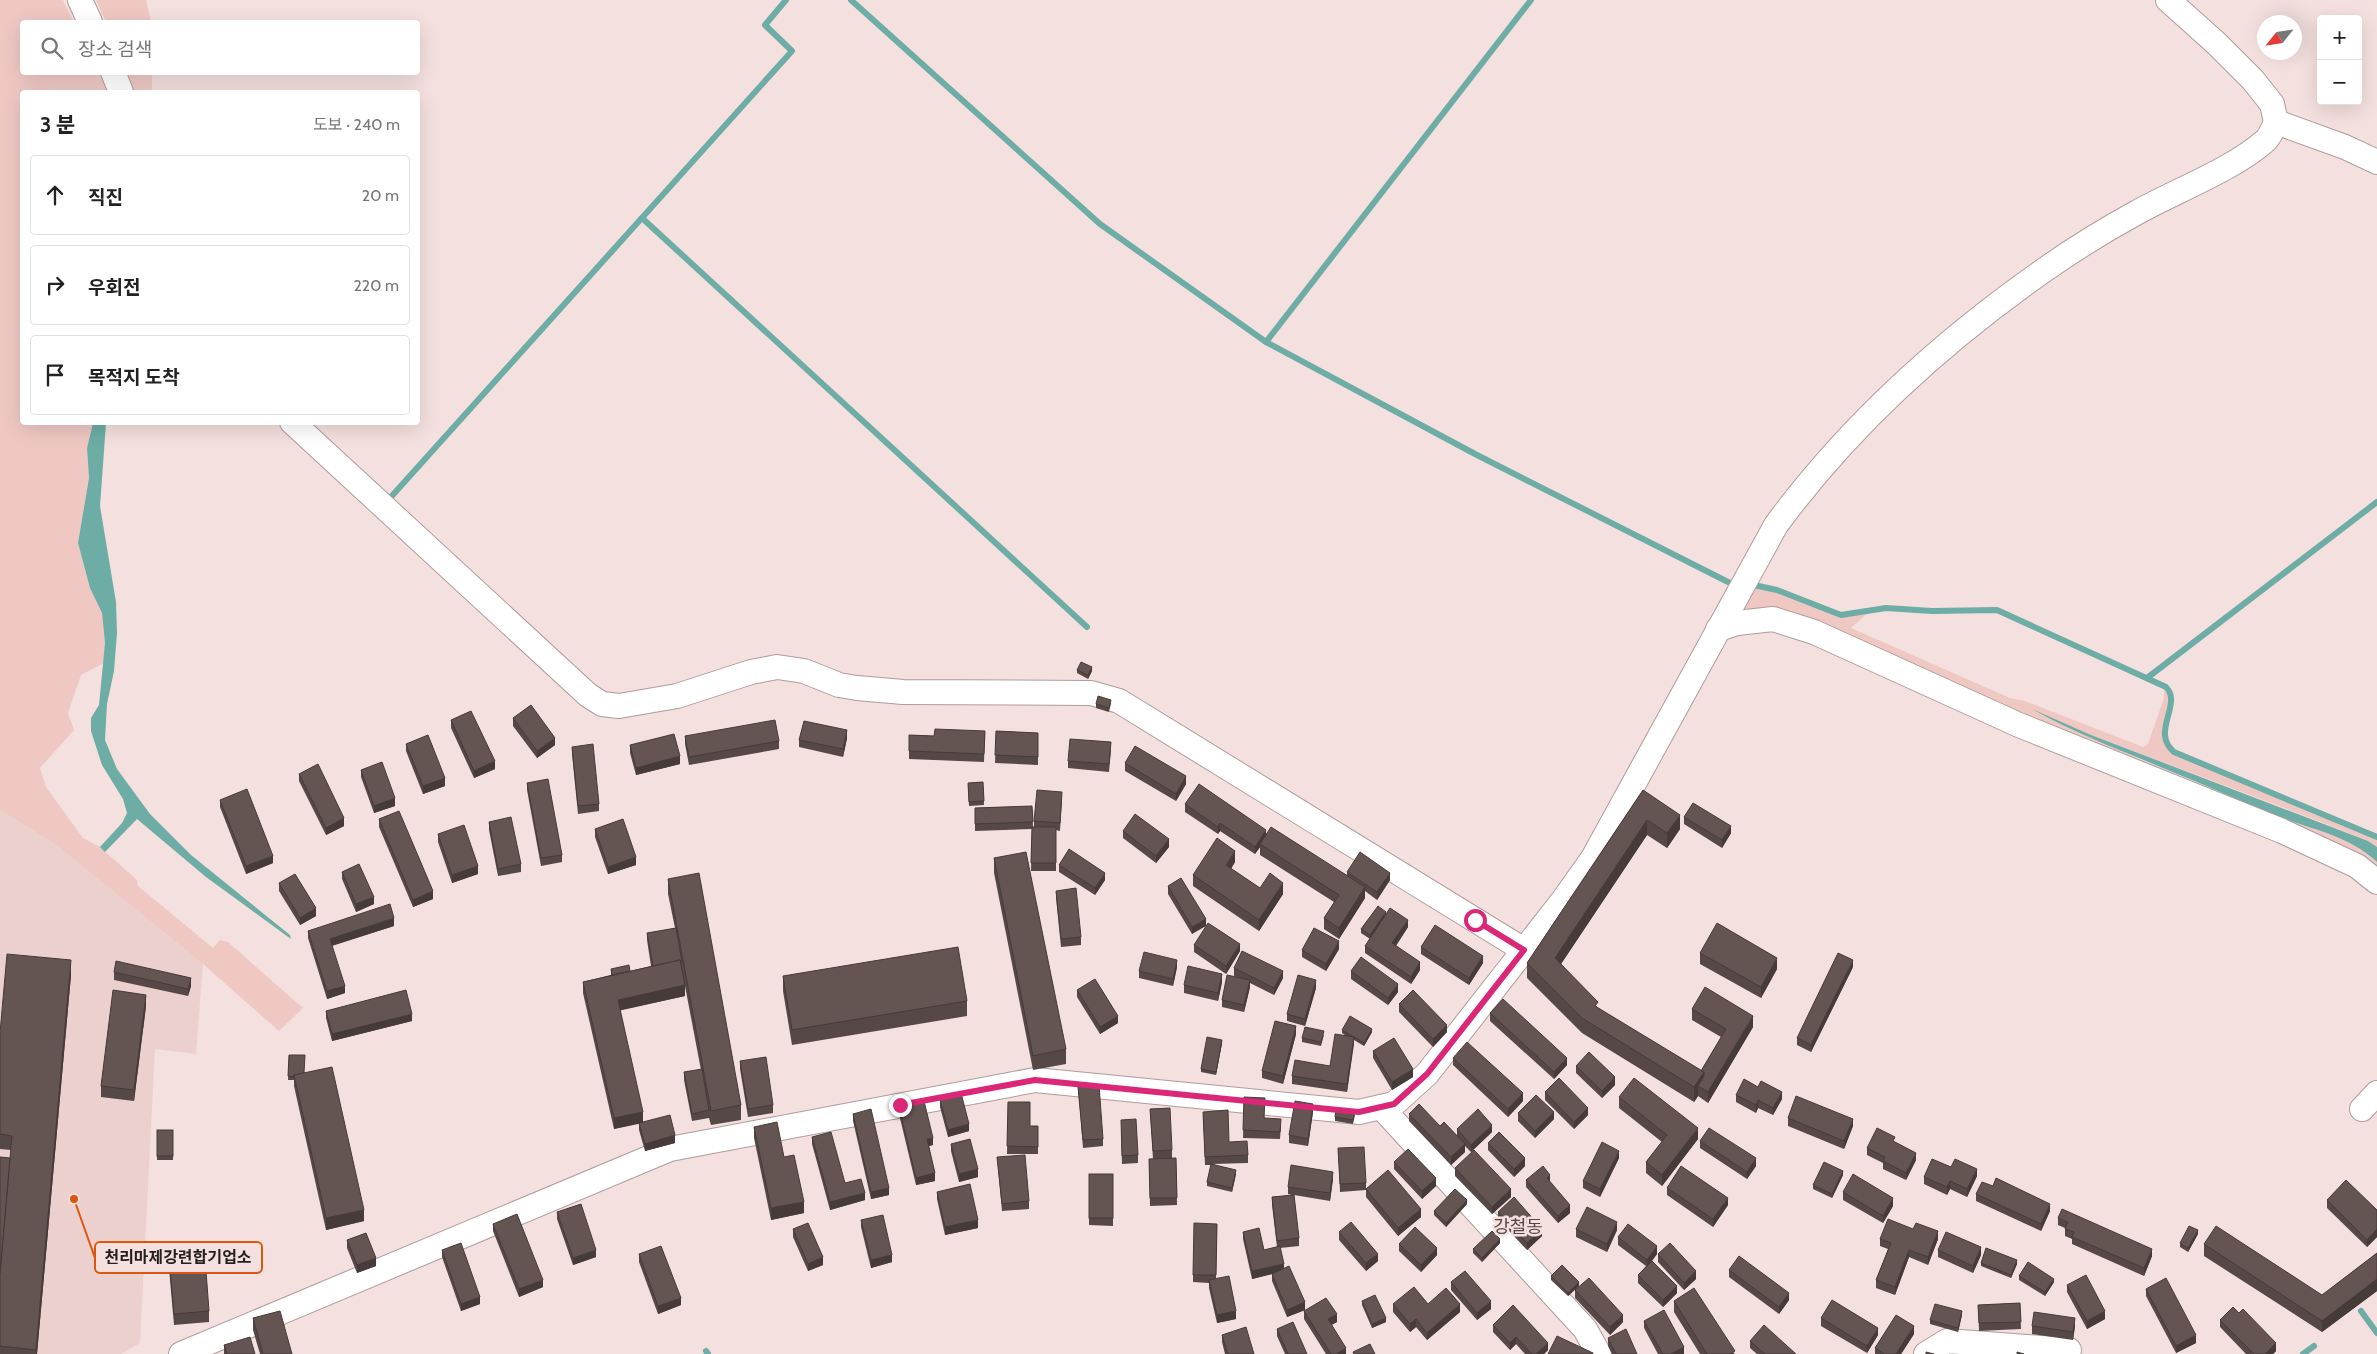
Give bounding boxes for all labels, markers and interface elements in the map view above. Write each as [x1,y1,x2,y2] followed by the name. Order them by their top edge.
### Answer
[2257,15,2302,60] north arrow
[2317,15,2362,105] map controls
[2317,15,2362,60] button: +
[20,20,420,75] search box
[38,34,66,62] icon: search
[78,38,152,61] text: 장소 검색
[2317,60,2362,105] button: −
[40,112,75,137] text: 3 분
[313,115,400,134] text: 도보 · 240 m
[41,181,69,209] icon: ahead
[88,186,123,209] text: 직진
[362,186,399,205] text: 20 m
[41,271,69,299] icon: right
[88,276,140,299] text: 우회전
[353,276,399,295] text: 220 m
[41,361,69,389] icon: arrive
[88,366,180,389] text: 목적지 도착
[1464,909,1487,932] route start
[889,1094,912,1117] route end
[1493,1216,1543,1238] district label: 강철동
[95,1242,262,1273] callout: 천리마제강련합기업소
[104,1248,252,1267] text: 천리마제강련합기업소

